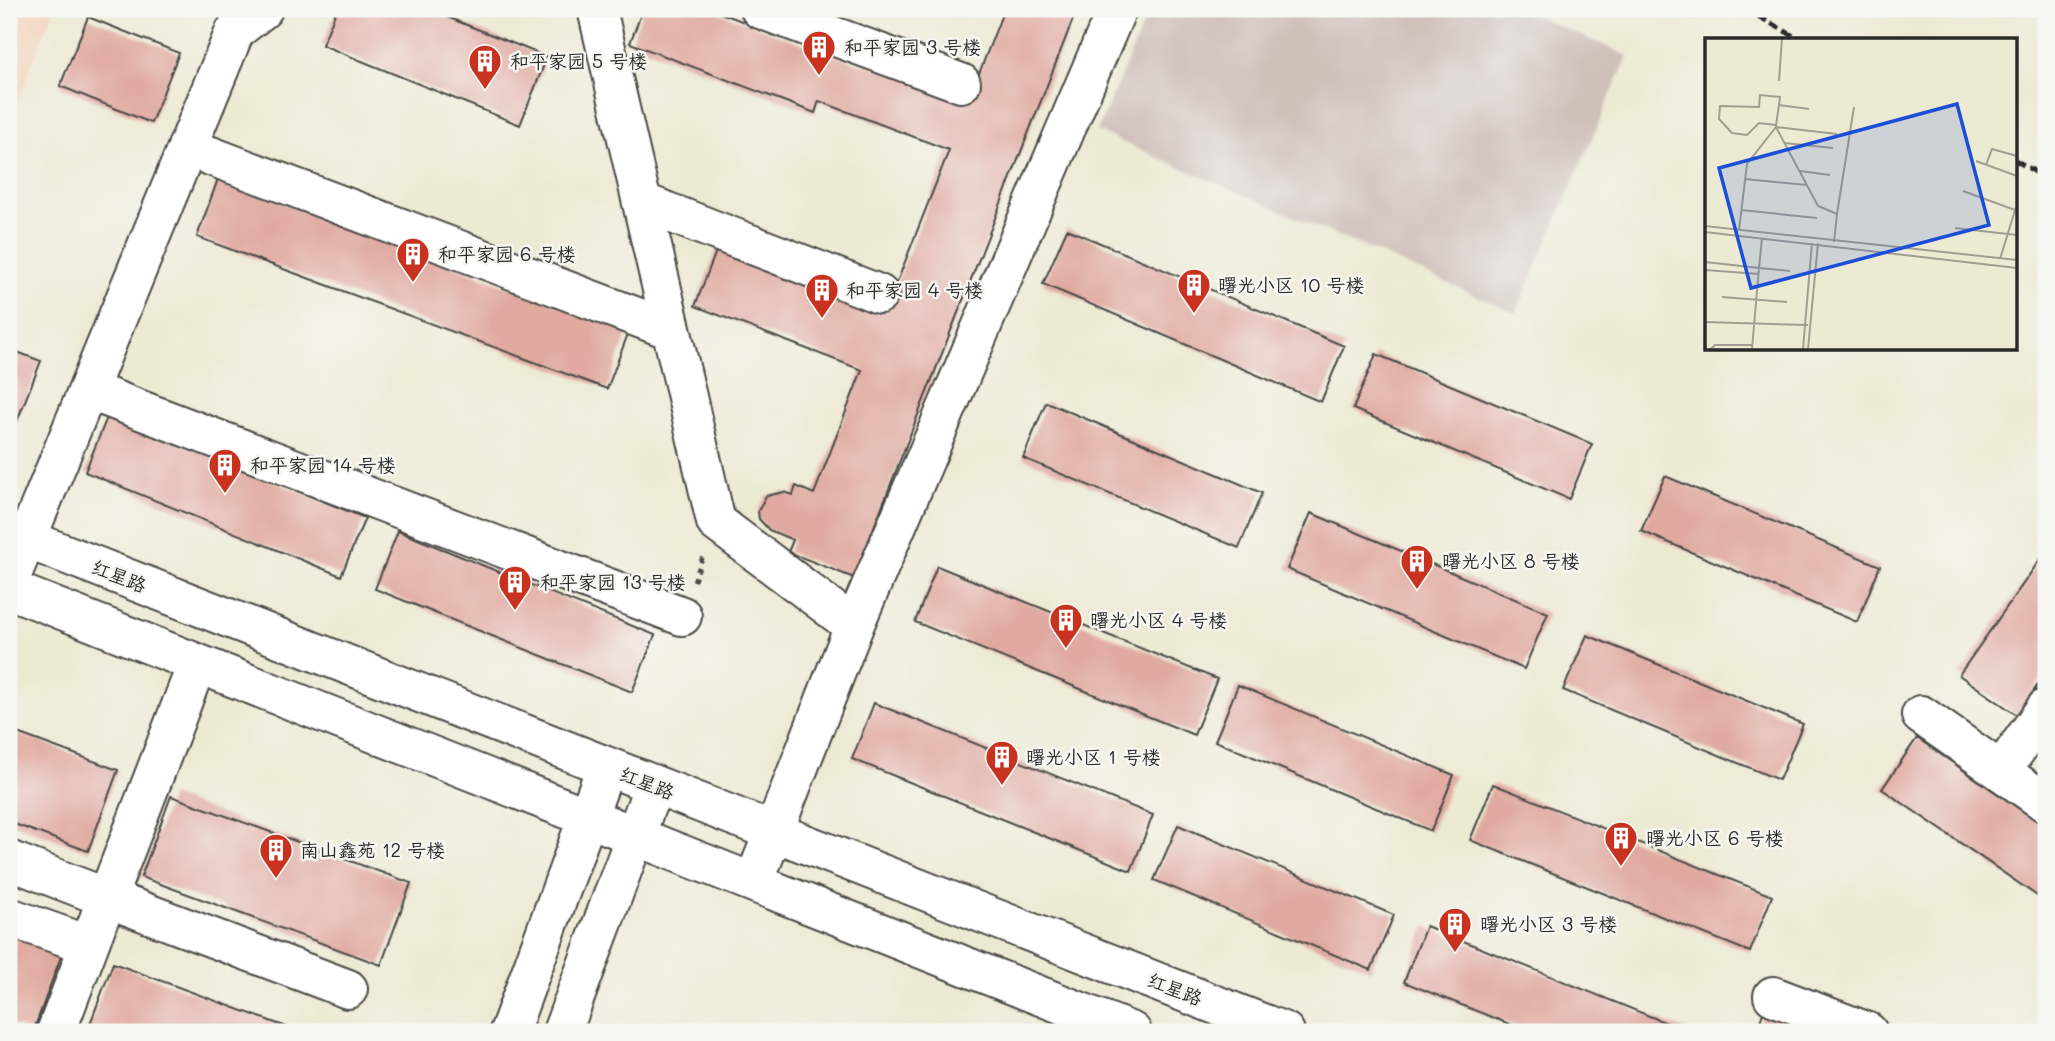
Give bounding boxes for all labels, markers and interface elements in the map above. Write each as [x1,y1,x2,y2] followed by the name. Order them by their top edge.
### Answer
[800,28,838,77] building icon: 和平家园 3 号楼
[844,34,981,59] place label: 和平家园 3 号楼
[1705,38,2016,350] inset map
[466,42,504,91] building icon: 和平家园 5 号楼
[510,48,647,73] place label: 和平家园 5 号楼
[394,235,432,284] building icon: 和平家园 6 号楼
[438,241,576,266] place label: 和平家园 6 号楼
[1175,266,1213,315] building icon: 曙光小区 10 号楼
[803,271,841,320] building icon: 和平家园 4 号楼
[1218,272,1364,297] place label: 曙光小区 10 号楼
[846,277,983,302] place label: 和平家园 4 号楼
[206,446,244,495] building icon: 和平家园 14 号楼
[250,452,396,477] place label: 和平家园 14 号楼
[1398,542,1436,591] building icon: 曙光小区 8 号楼
[1442,548,1580,573] place label: 曙光小区 8 号楼
[88,554,150,597] street label: 红星路
[496,563,534,612] building icon: 和平家园 13 号楼
[540,569,686,594] place label: 和平家园 13 号楼
[1047,601,1085,650] building icon: 曙光小区 4 号楼
[1090,607,1227,632] place label: 曙光小区 4 号楼
[983,738,1021,787] building icon: 曙光小区 1 号楼
[1026,744,1161,769] place label: 曙光小区 1 号楼
[616,761,678,804] street label: 红星路
[1602,819,1640,868] building icon: 曙光小区 6 号楼
[1646,825,1784,850] place label: 曙光小区 6 号楼
[257,831,295,880] building icon: 南山鑫苑 12 号楼
[300,837,445,862] place label: 南山鑫苑 12 号楼
[1436,905,1474,954] building icon: 曙光小区 3 号楼
[1480,911,1617,936] place label: 曙光小区 3 号楼
[1144,967,1206,1010] street label: 红星路

